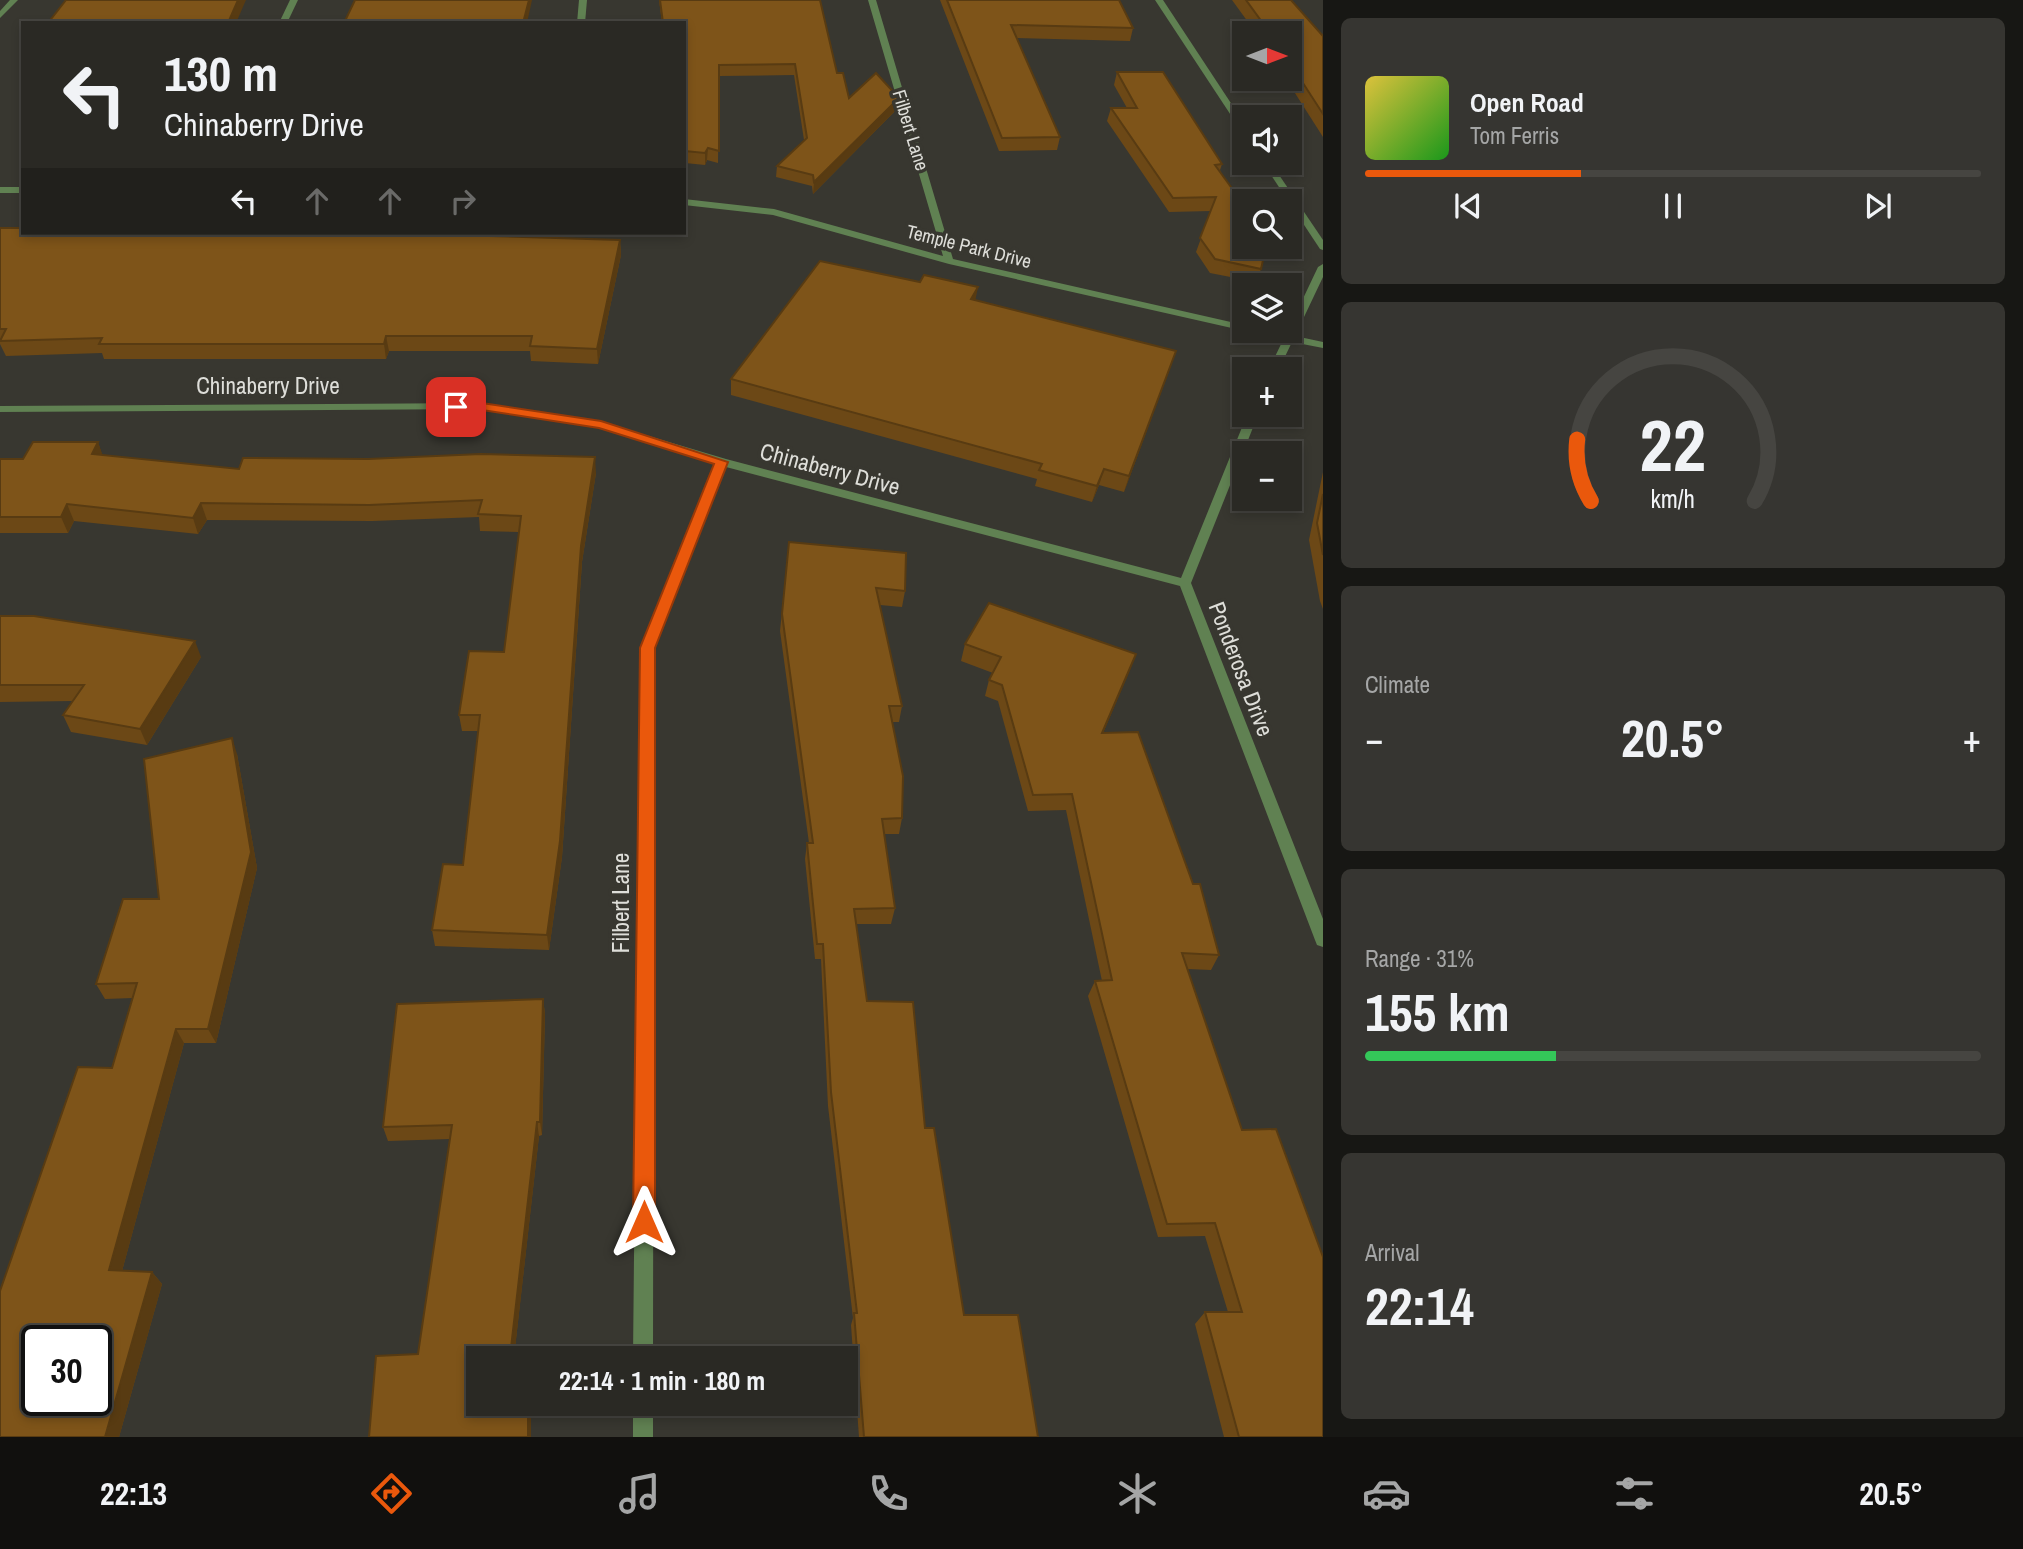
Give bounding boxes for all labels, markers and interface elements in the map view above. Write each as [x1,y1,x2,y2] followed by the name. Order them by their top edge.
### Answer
[1232,21,1302,91] north arrow
[1232,21,1302,511] map controls
[164,40,278,106] text: 130 m
[49,49,140,140] icon: left
[1470,85,1584,120] text: Open Road
[886,86,936,174] street label: Filbert Lane
[164,103,364,146] text: Chinaberry Drive
[1232,105,1302,175] button: sound
[1470,120,1559,151] text: Tom Ferris
[225,182,263,220] icon: left
[298,182,336,220] icon: ahead
[371,182,409,220] icon: ahead
[444,182,482,220] icon: right
[1449,187,1487,225] icon: previous
[1654,187,1692,225] icon: pause
[1859,187,1897,225] icon: next
[1232,189,1302,259] button: search
[904,218,1034,274] street label: Temple Park Drive
[1232,273,1302,343] button: layers
[1232,357,1302,427] button: +
[196,370,340,401] street label: Chinaberry Drive
[426,377,486,437] pin
[437,388,475,426] icon: arrive
[1640,396,1706,494] text: 22
[757,435,903,502] street label: Chinaberry Drive
[1232,441,1302,511] button: −
[1651,481,1695,515] text: km/h
[1202,597,1281,740] street label: Ponderosa Drive
[1365,669,1430,700] text: Climate
[1621,703,1725,773] text: 20.5°
[1365,713,1383,764] text: −
[1963,713,1981,764] text: +
[605,853,636,953] street label: Filbert Lane
[1365,943,1474,974] text: Range · 31%
[1365,977,1510,1047] text: 155 km
[607,1185,681,1259] position arrow
[1365,1237,1420,1268] text: Arrival
[1365,1271,1474,1341] text: 22:14
[21,1325,112,1416] speed limit sign: 30
[559,1363,765,1398] text: 22:14 · 1 min · 180 m
[367,1469,416,1518] icon: directions
[615,1469,664,1518] icon: music
[864,1469,913,1518] icon: phone
[1113,1469,1162,1518] icon: climate
[1362,1469,1411,1518] icon: car
[1610,1469,1659,1518] icon: filters
[100,1472,167,1515] text: 22:13
[1859,1472,1923,1515] text: 20.5°

